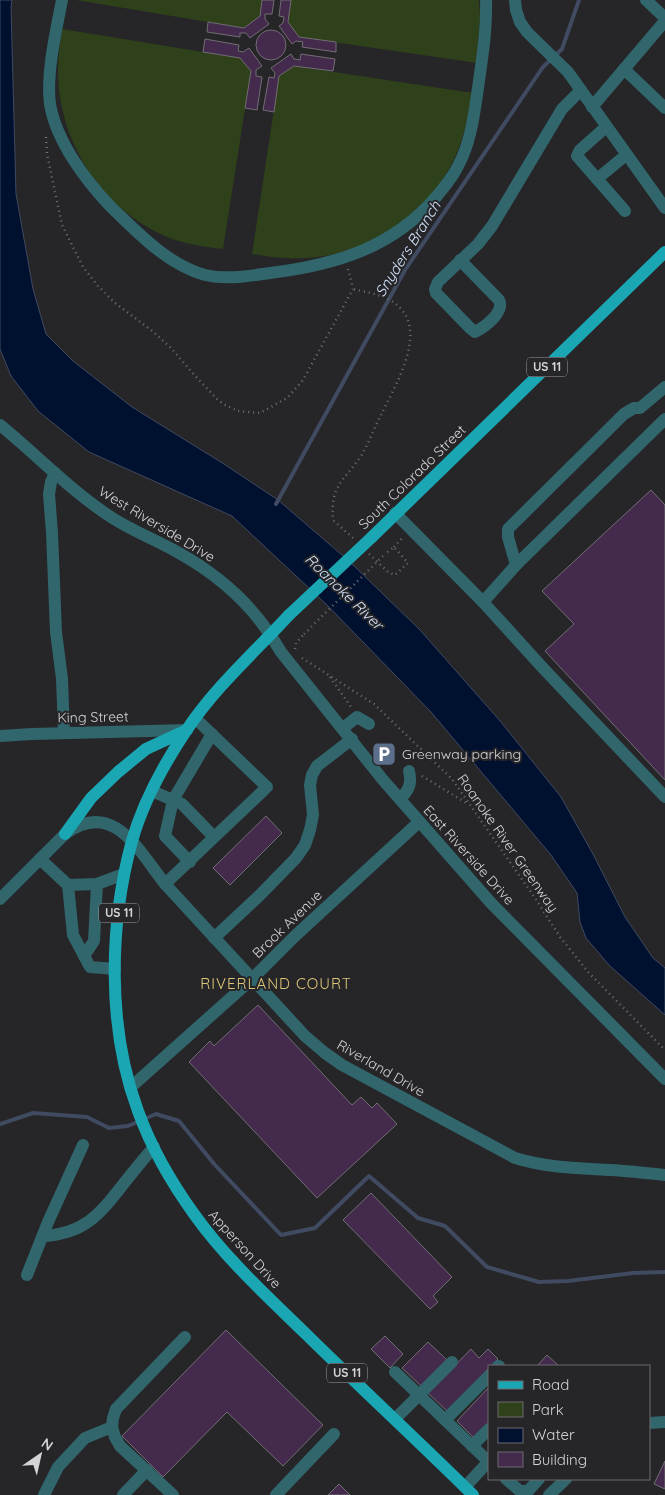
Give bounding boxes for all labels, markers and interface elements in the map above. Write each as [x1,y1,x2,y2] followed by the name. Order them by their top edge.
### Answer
[371,197,445,300] water label: Snyders Branch
[527,358,567,377] road number: US 11
[354,421,470,533] street label: South Colorado Street
[95,482,219,566] street label: West Riverside Drive
[301,550,389,635] water label: Roanoke River
[57,707,129,727] street label: King Street
[371,741,397,767] parking icon: Greenway parking
[402,745,521,763] place label: Greenway parking
[454,771,562,915] street label: Roanoke River Greenway
[419,801,519,909] street label: East Riverside Drive
[248,886,326,962] street label: Brook Avenue
[99,904,139,922] road number: US 11
[200,974,352,993] district label: RIVERLAND COURT
[334,1036,428,1101] street label: Riverland Drive
[205,1206,285,1292] street label: Apperson Drive
[327,1364,367,1382] road number: US 11
[488,1365,650,1480] legend
[532,1375,569,1394] text: Road
[532,1400,564,1419] text: Park
[532,1425,575,1444] text: Water
[15,1430,65,1480] north arrow
[38,1434,57,1455] text: N
[532,1450,587,1469] text: Building

